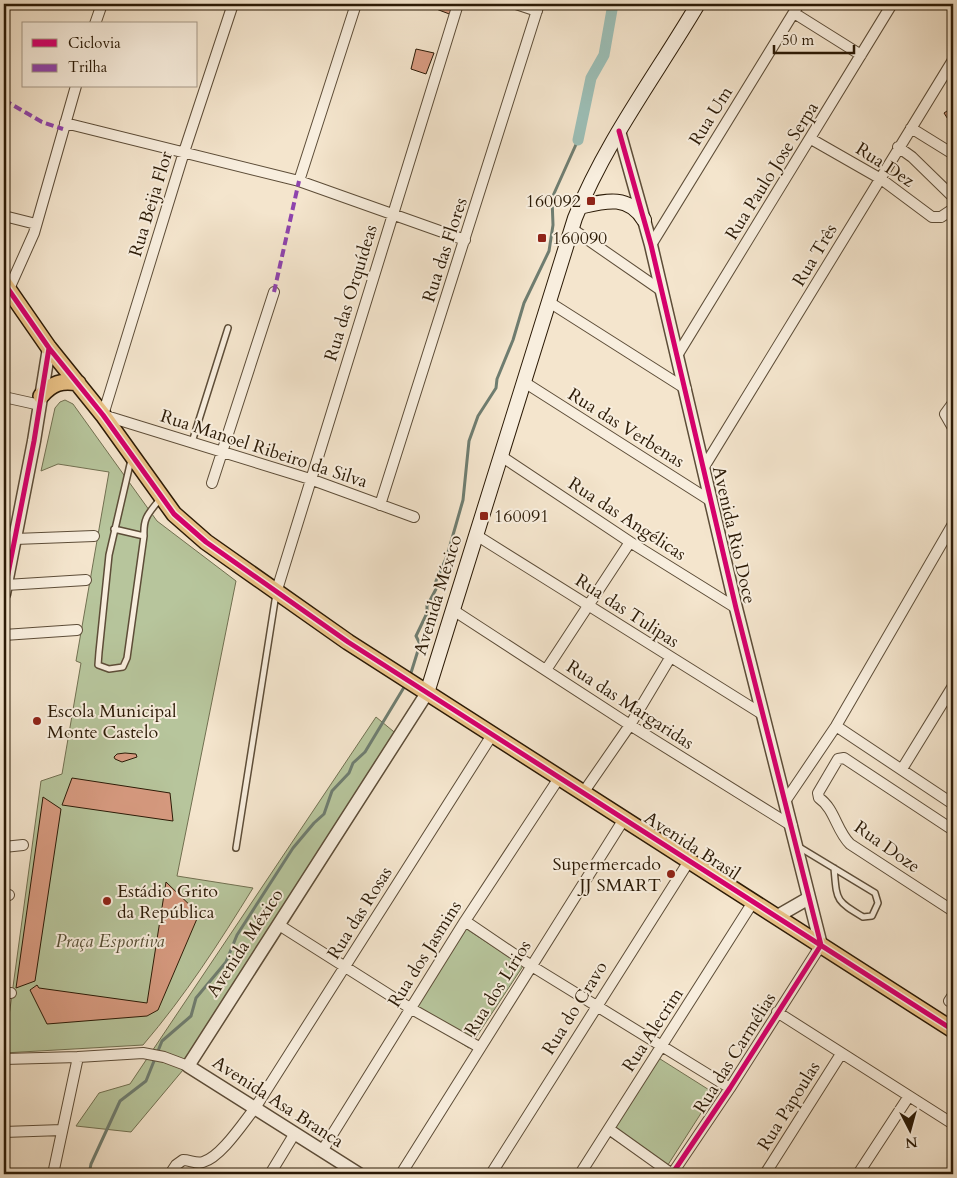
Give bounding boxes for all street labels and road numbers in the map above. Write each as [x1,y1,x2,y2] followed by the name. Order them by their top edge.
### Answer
[683,81,739,150] street label: Rua Um
[719,97,825,245] street label: Rua Paulo Jose Serpa
[851,137,919,193] street label: Rua Dez
[123,148,179,260] street label: Rua Beija Flor
[416,195,474,305] street label: Rua das Flores
[787,219,843,291] street label: Rua Três
[318,222,384,364] street label: Rua das Orquídeas
[563,382,689,474] street label: Rua das Verbenas
[157,404,371,494] street label: Rua Manoel Ribeiro da Silva
[706,464,762,606] street label: Avenida Rio Doce
[563,471,691,567] street label: Rua das Angélicas
[408,531,468,658] street label: Avenida México
[570,568,684,654] street label: Rua das Tulipas
[561,654,699,756] street label: Rua das Margaridas
[639,806,745,887] street label: Avenida Brasil
[849,815,925,879] street label: Rua Doze
[322,862,398,964] street label: Rua das Rosas
[201,884,290,1002] street label: Avenida México
[382,896,468,1012] street label: Rua dos Jasmins
[459,935,537,1041] street label: Rua dos Lírios
[536,956,614,1060] street label: Rua do Cravo
[616,982,690,1077] street label: Rua Alecrim
[688,988,782,1118] street label: Rua das Carmélias
[208,1050,349,1154] street label: Avenida Asa Branca
[752,1057,826,1155] street label: Rua Papoulas

